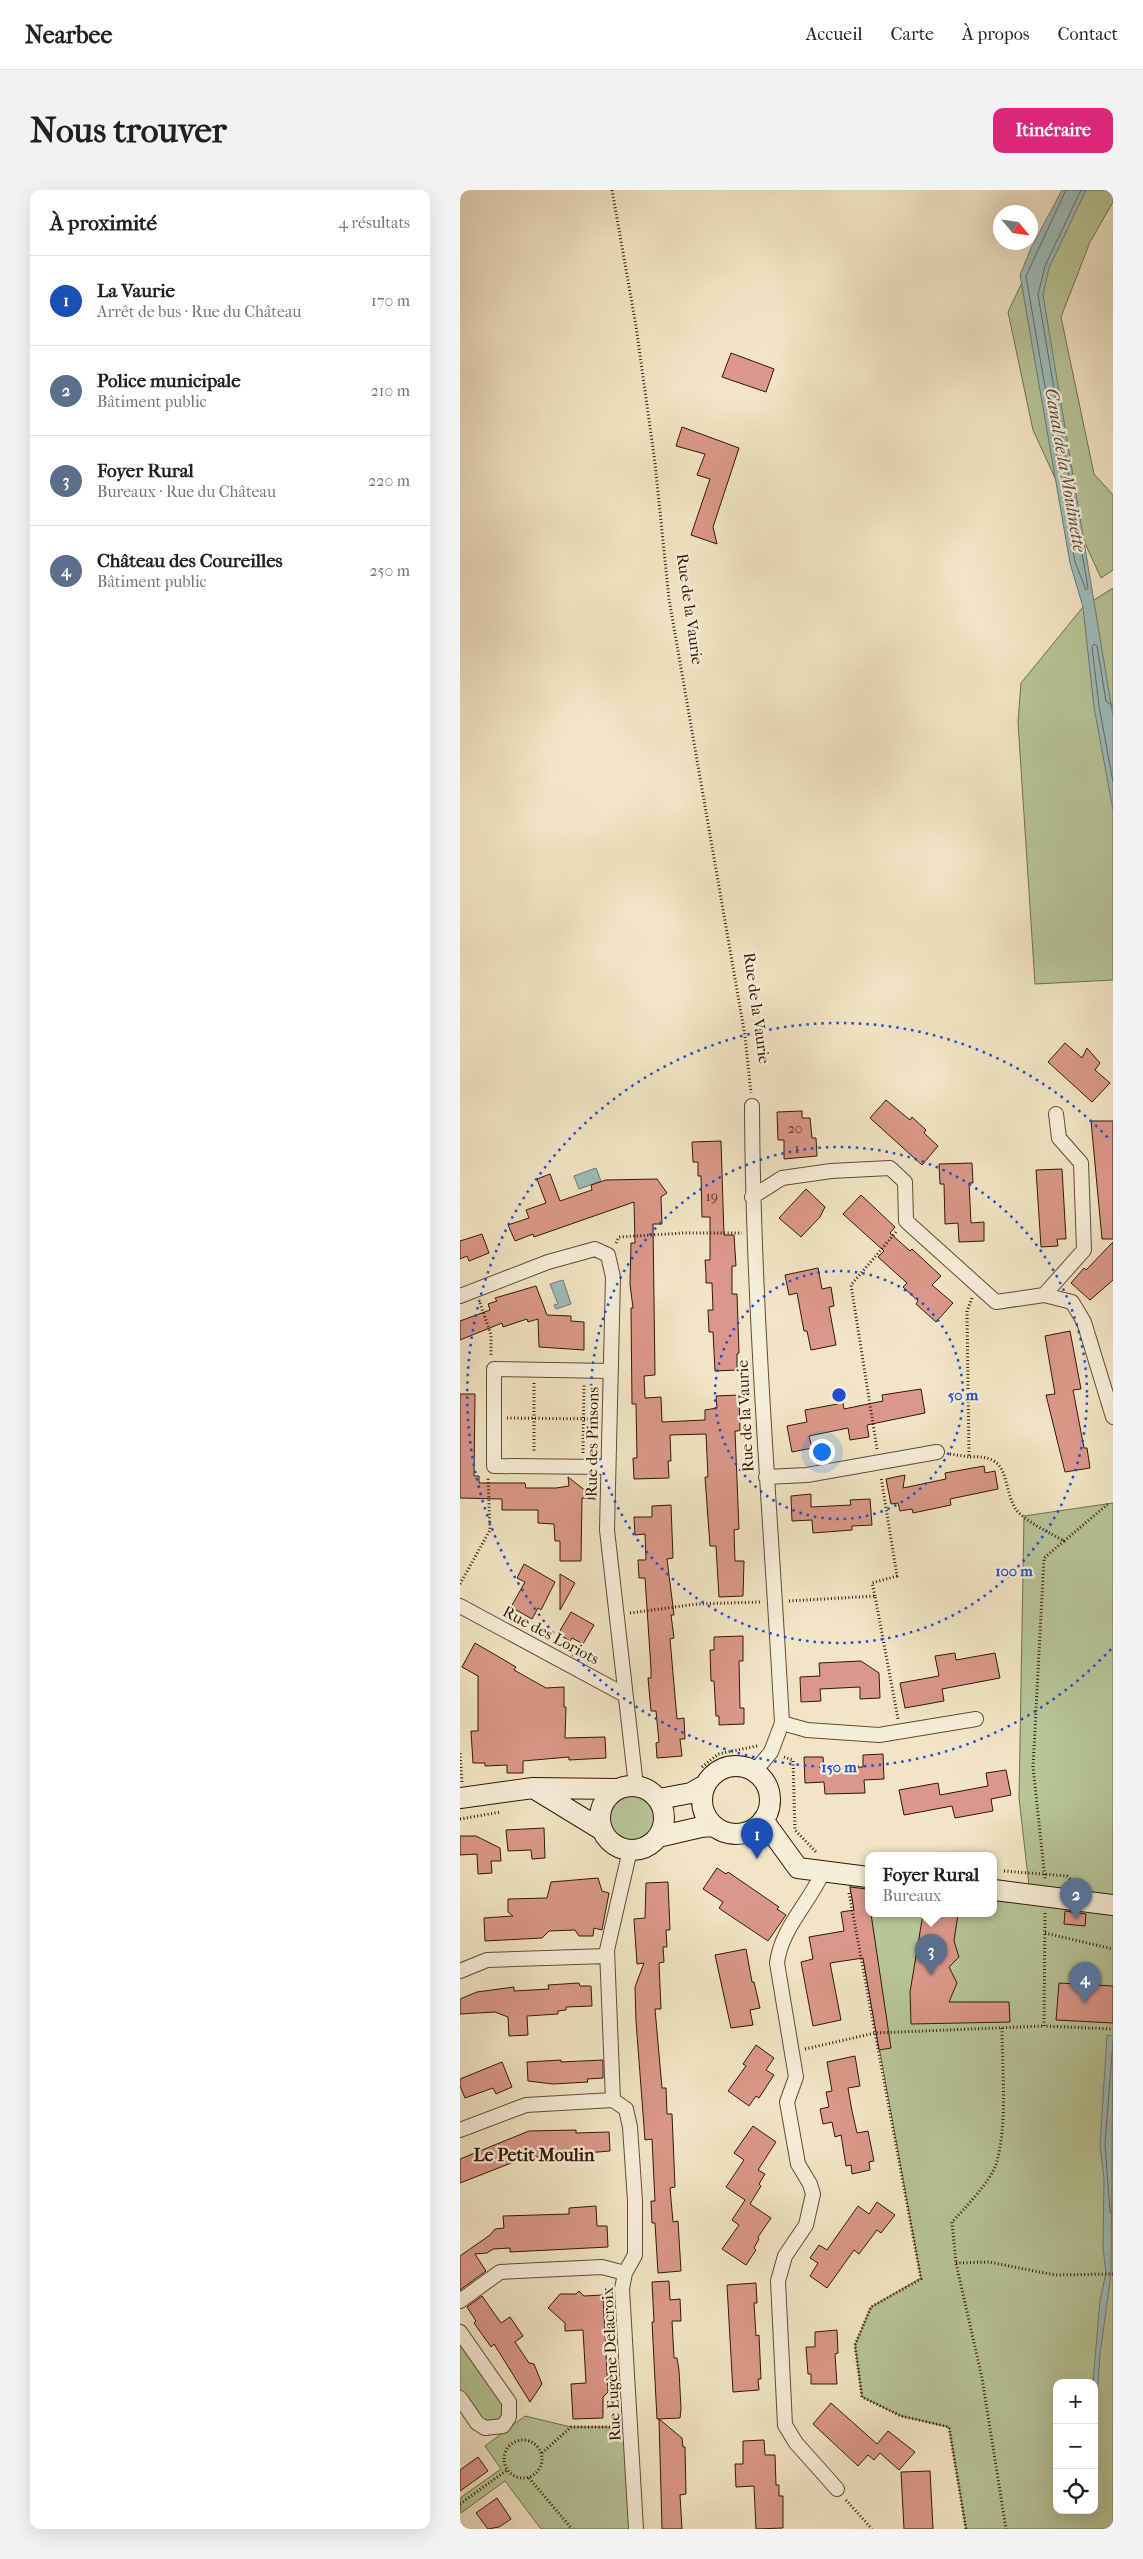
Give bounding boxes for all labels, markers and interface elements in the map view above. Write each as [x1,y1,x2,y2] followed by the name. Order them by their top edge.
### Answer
[25,21,112,49] text: Nearbee
[806,24,863,45] text: Accueil
[891,24,934,45] text: Carte
[962,24,1029,45] text: À propos
[1057,24,1118,45] text: Contact
[993,108,1113,153] button: Itinéraire
[30,110,227,151] text: Nous trouver
[993,205,1038,250] north arrow
[50,211,157,235] text: À proximité
[338,213,410,232] text: 4 résultats
[97,280,175,302] text: La Vaurie
[63,291,69,310] text: 1
[371,291,410,310] text: 170 m
[97,302,301,321] text: Arrêt de bus · Rue du Château
[97,370,241,392] text: Police municipale
[62,381,70,400] text: 2
[371,381,410,400] text: 210 m
[1040,387,1090,554] water label: Canal de la Moulinette
[97,392,207,411] text: Bâtiment public
[97,460,194,482] text: Foyer Rural
[63,471,69,490] text: 3
[368,471,410,490] text: 220 m
[97,482,276,501] text: Bureaux · Rue du Château
[97,550,283,572] text: Château des Coureilles
[673,552,707,666] street label: Rue de la Vaurie
[61,561,71,580] text: 4
[369,561,410,580] text: 250 m
[97,572,207,591] text: Bâtiment public
[740,951,774,1065] street label: Rue de la Vaurie
[788,1120,802,1137] house number: 20
[795,1140,800,1157] house number: 1
[706,1188,718,1205] house number: 19
[733,1359,757,1472] street label: Rue de la Vaurie
[830,1386,848,1404] centre of rings
[948,1386,979,1404] text: 50 m
[582,1387,602,1497] street label: Rue des Pinsons
[809,1439,835,1465] your location
[995,1562,1033,1580] text: 100 m
[500,1602,603,1668] street label: Rue des Loriots
[821,1758,857,1776] text: 150 m
[741,1818,773,1859] pin: 1
[865,1852,997,1917] popup
[883,1864,979,1886] text: Foyer Rural
[1060,1878,1092,1919] pin: 2
[883,1886,941,1905] text: Bureaux
[915,1934,947,1975] pin: 3
[1069,1962,1101,2003] pin: 4
[473,2145,595,2166] district label: Le Petit Moulin
[597,2286,625,2442] street label: Rue Eugène Delacroix
[1053,2379,1098,2514] map controls
[1053,2379,1098,2424] button: +
[1053,2424,1098,2469] button: −
[1053,2469,1098,2514] button: locate

